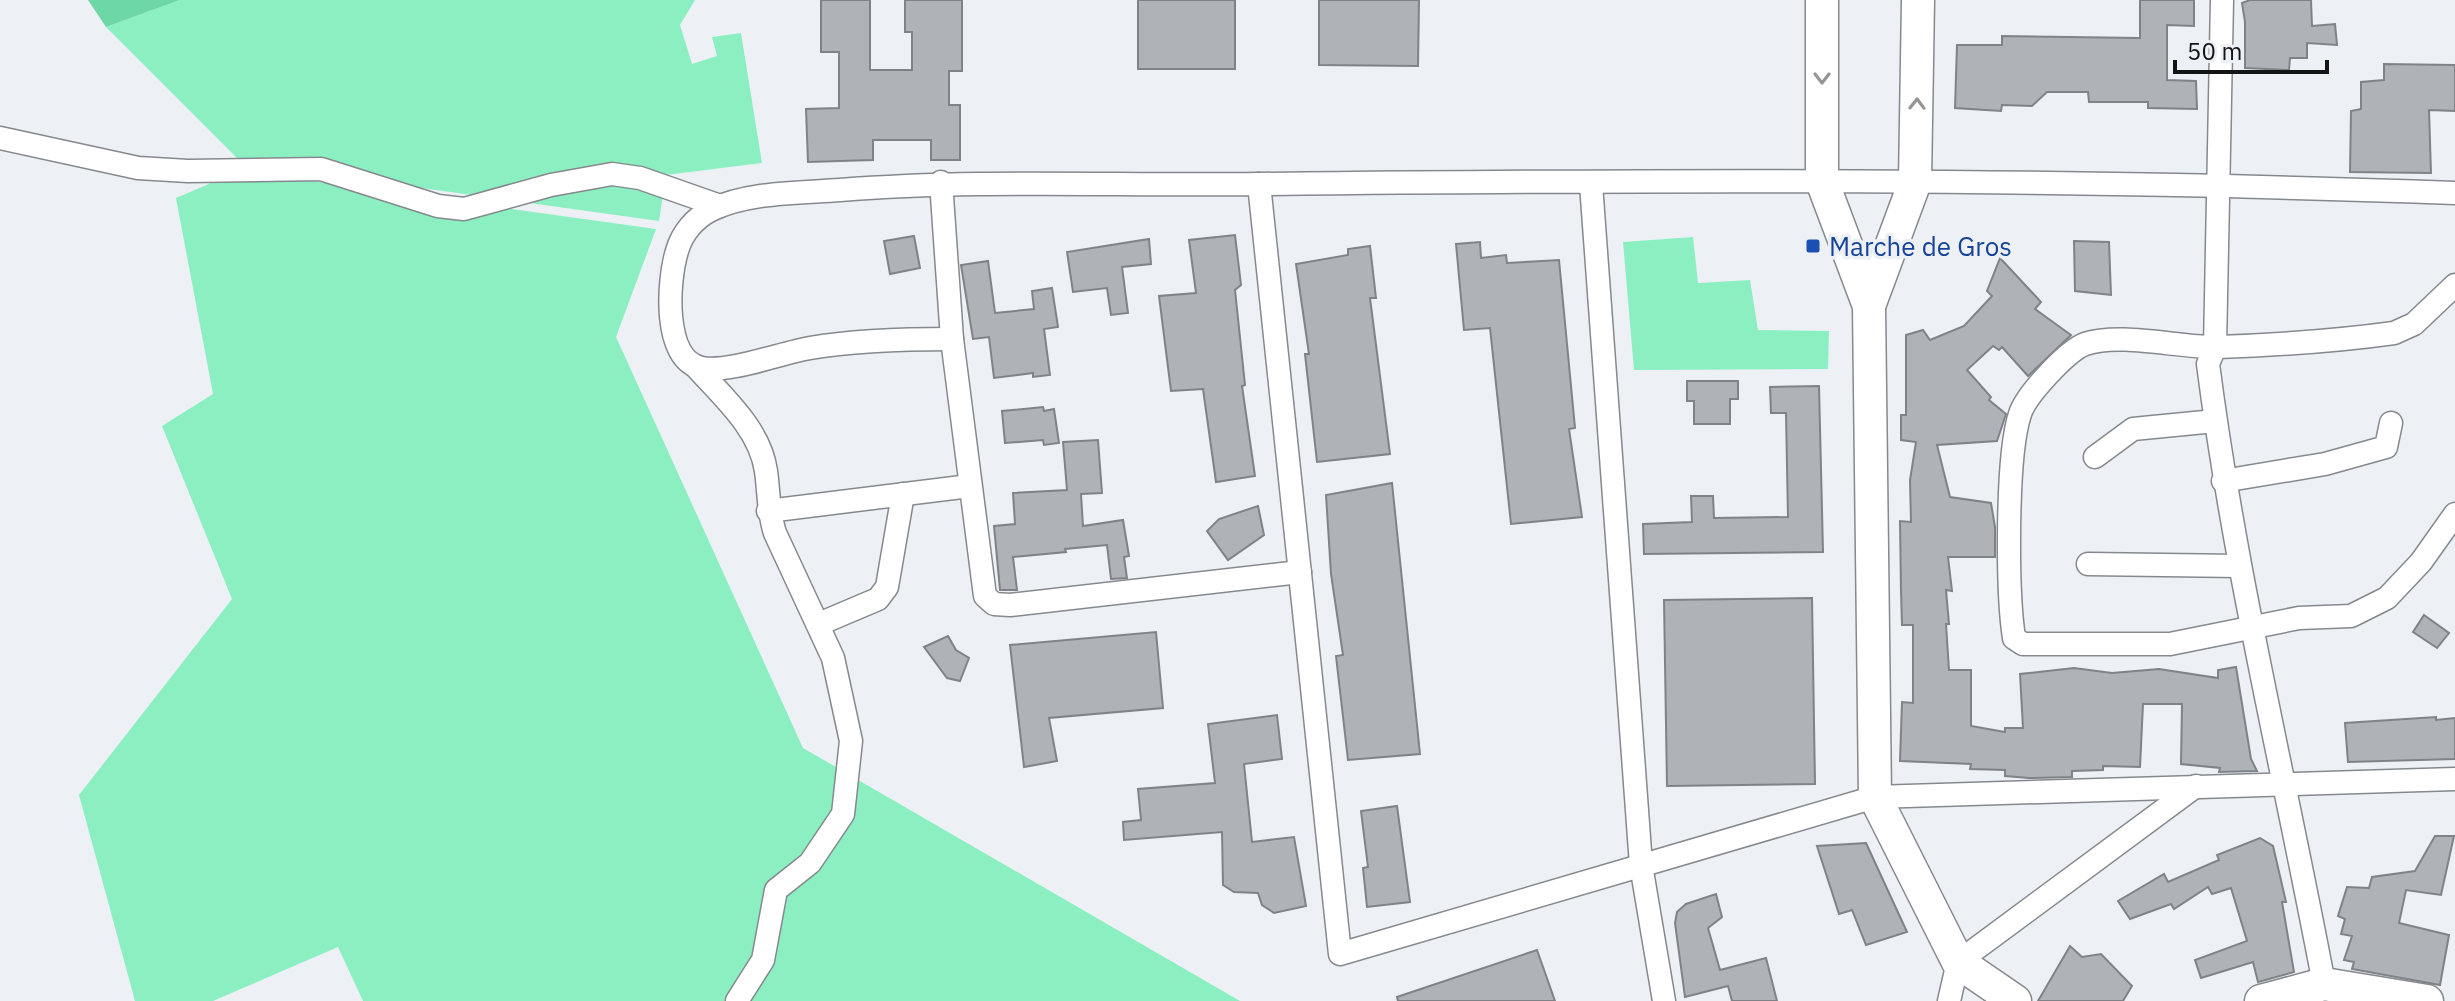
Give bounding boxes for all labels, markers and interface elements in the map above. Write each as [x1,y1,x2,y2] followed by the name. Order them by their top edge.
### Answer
[2175,24,2327,74] scale bar
[2187,35,2242,67] text: 50 m
[1813,72,1831,85] one-way arrow
[1908,97,1925,110] one-way arrow
[1829,229,2012,263] place label: Marche de Gros
[1804,237,1822,255] marker: Marche de Gros

